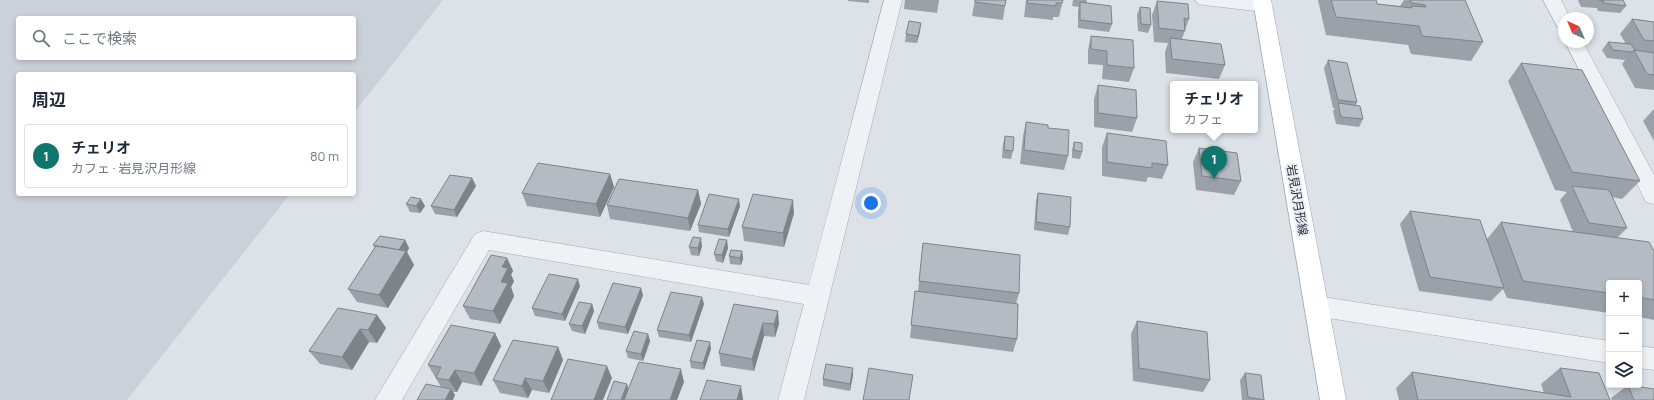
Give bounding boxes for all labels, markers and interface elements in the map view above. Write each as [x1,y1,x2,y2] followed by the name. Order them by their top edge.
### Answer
[1558,12,1594,48] north arrow
[16,16,356,60] search box
[30,27,52,49] icon: search
[62,28,137,49] text: ここで検索
[1170,81,1258,133] popup
[32,88,66,111] text: 周辺
[1184,88,1244,109] text: チェリオ
[1184,110,1223,128] text: カフェ
[71,137,131,158] text: チェリオ
[1201,146,1227,179] pin: 1
[43,147,49,165] text: 1
[310,147,339,165] text: 80 m
[71,159,196,177] text: カフェ · 岩見沢月形線
[1283,163,1312,237] street label: 岩見沢月形線
[861,193,881,213] your location
[1606,280,1642,388] map controls
[1606,280,1642,316] button: +
[1606,316,1642,352] button: −
[1606,352,1642,388] button: layers

